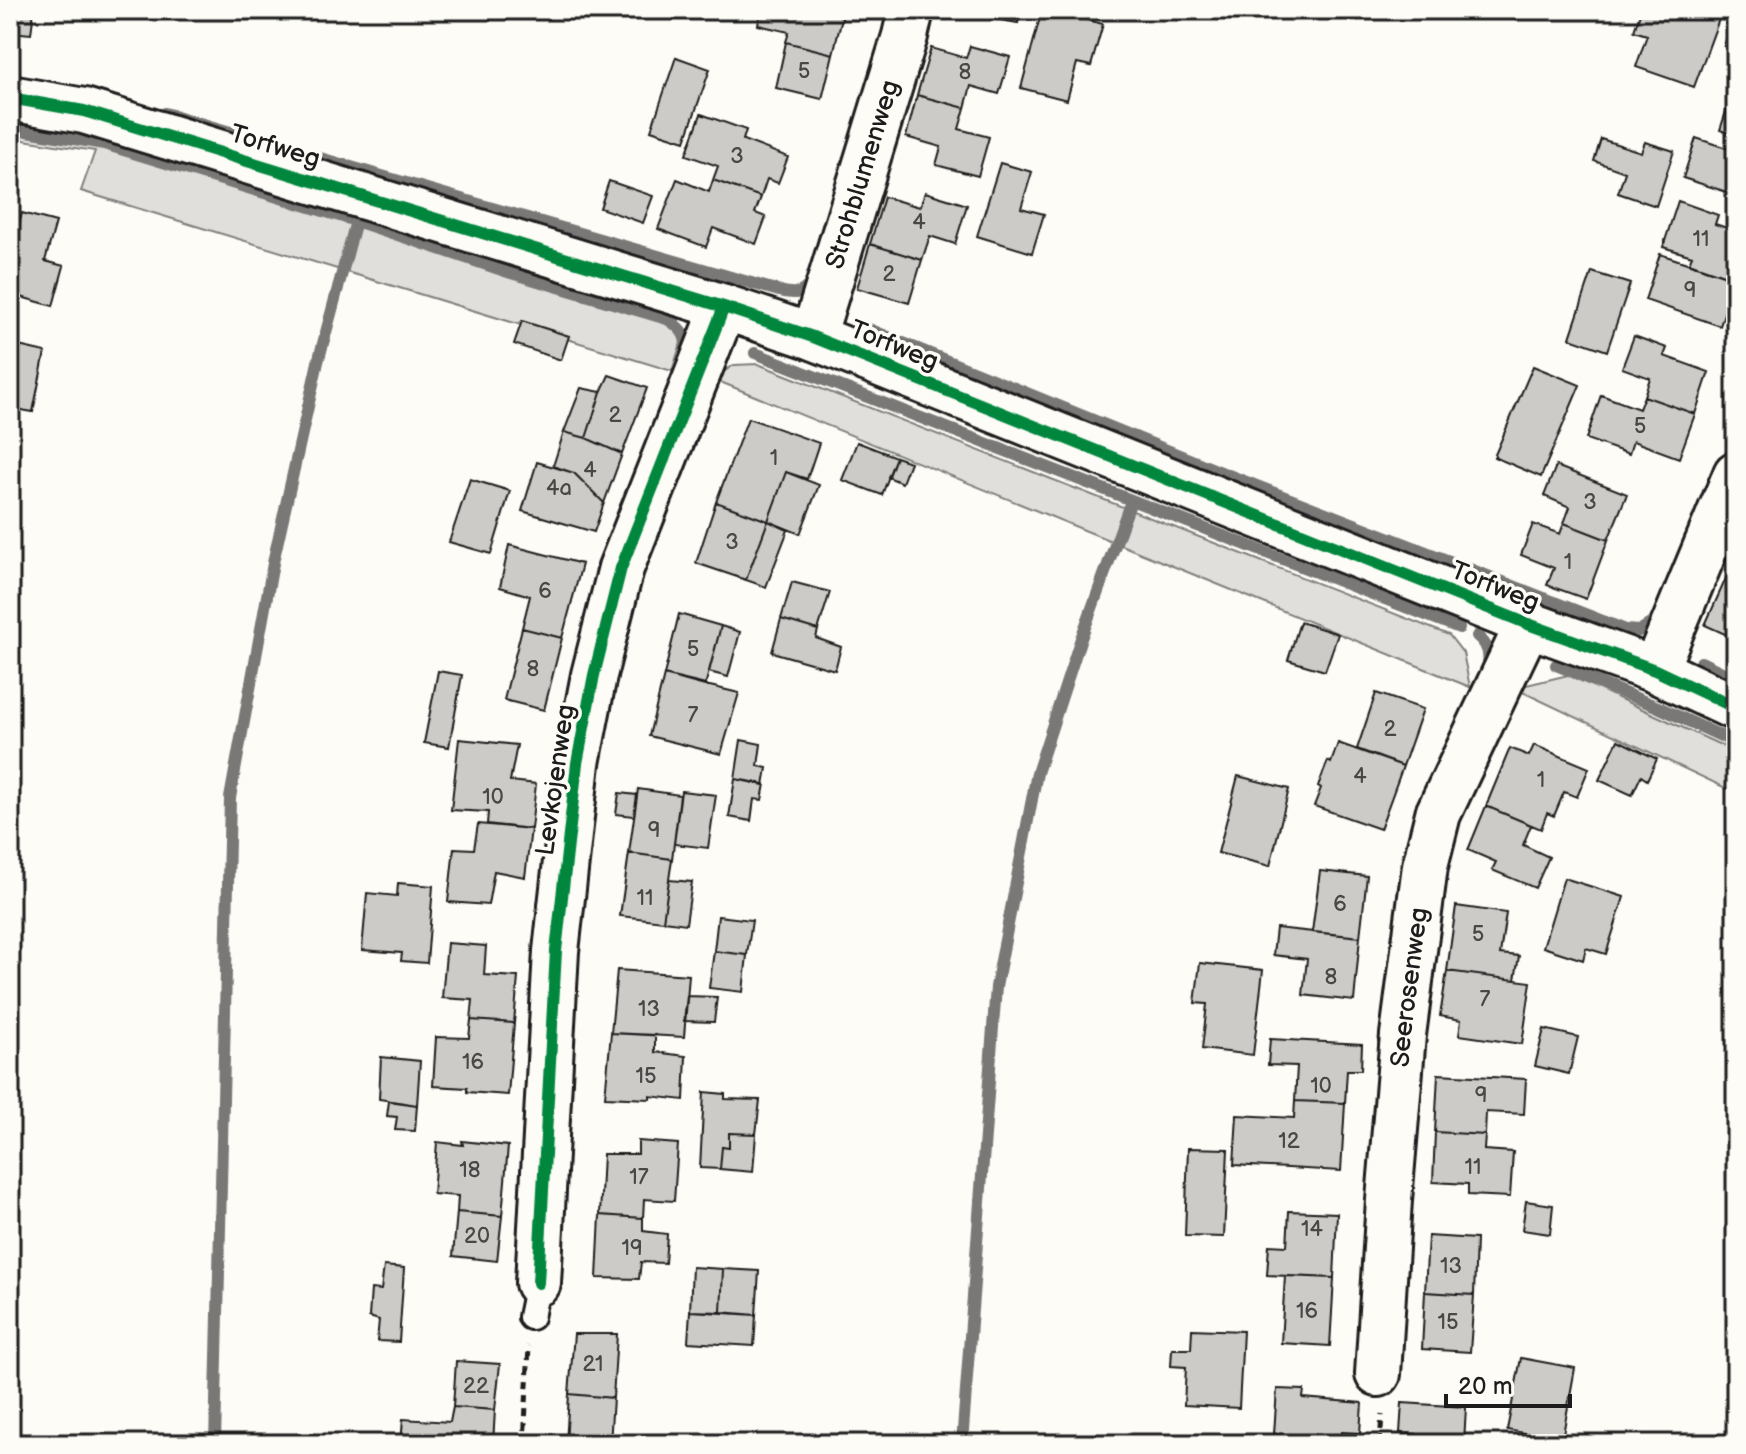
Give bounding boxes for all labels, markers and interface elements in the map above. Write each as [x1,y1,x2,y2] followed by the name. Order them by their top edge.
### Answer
[798,58,810,85] house number: 5
[959,59,971,86] house number: 8
[819,76,906,273] street label: Strohblumenweg
[226,119,324,175] street label: Torfweg
[730,143,744,170] house number: 3
[912,209,926,236] house number: 4
[1692,226,1710,253] house number: 11
[883,261,896,288] house number: 2
[1684,277,1696,304] house number: 9
[845,314,943,378] street label: Torfweg
[609,402,622,429] house number: 2
[1634,413,1646,440] house number: 5
[770,445,778,472] house number: 1
[583,457,597,484] house number: 4
[546,475,572,502] house number: 4a
[1583,489,1597,516] house number: 3
[725,529,739,556] house number: 3
[1564,549,1572,576] house number: 1
[1446,555,1544,619] street label: Torfweg
[538,578,552,605] house number: 6
[687,636,699,663] house number: 5
[527,656,539,683] house number: 8
[530,702,582,858] street label: Levkojenweg
[688,702,699,729] house number: 7
[1384,716,1397,743] house number: 2
[1353,763,1367,790] house number: 4
[1537,767,1545,794] house number: 1
[482,784,504,811] house number: 10
[648,817,660,844] house number: 9
[636,885,654,912] house number: 11
[1333,891,1347,918] house number: 6
[1385,906,1435,1068] street label: Seerosenweg
[1472,921,1484,948] house number: 5
[1325,964,1337,991] house number: 8
[1480,986,1491,1013] house number: 7
[638,996,660,1023] house number: 13
[462,1049,484,1076] house number: 16
[635,1063,657,1090] house number: 15
[1310,1073,1332,1100] house number: 10
[1475,1082,1487,1109] house number: 9
[1278,1128,1300,1155] house number: 12
[1464,1154,1482,1181] house number: 11
[459,1157,481,1184] house number: 18
[629,1164,649,1191] house number: 17
[1301,1216,1324,1243] house number: 14
[464,1223,490,1250] house number: 20
[621,1235,643,1262] house number: 19
[1440,1253,1462,1280] house number: 13
[1296,1298,1318,1325] house number: 16
[1437,1309,1459,1336] house number: 15
[582,1351,604,1378] house number: 21
[1446,1358,1570,1408] scale bar
[1458,1372,1513,1401] text: 20 m
[463,1373,489,1400] house number: 22

